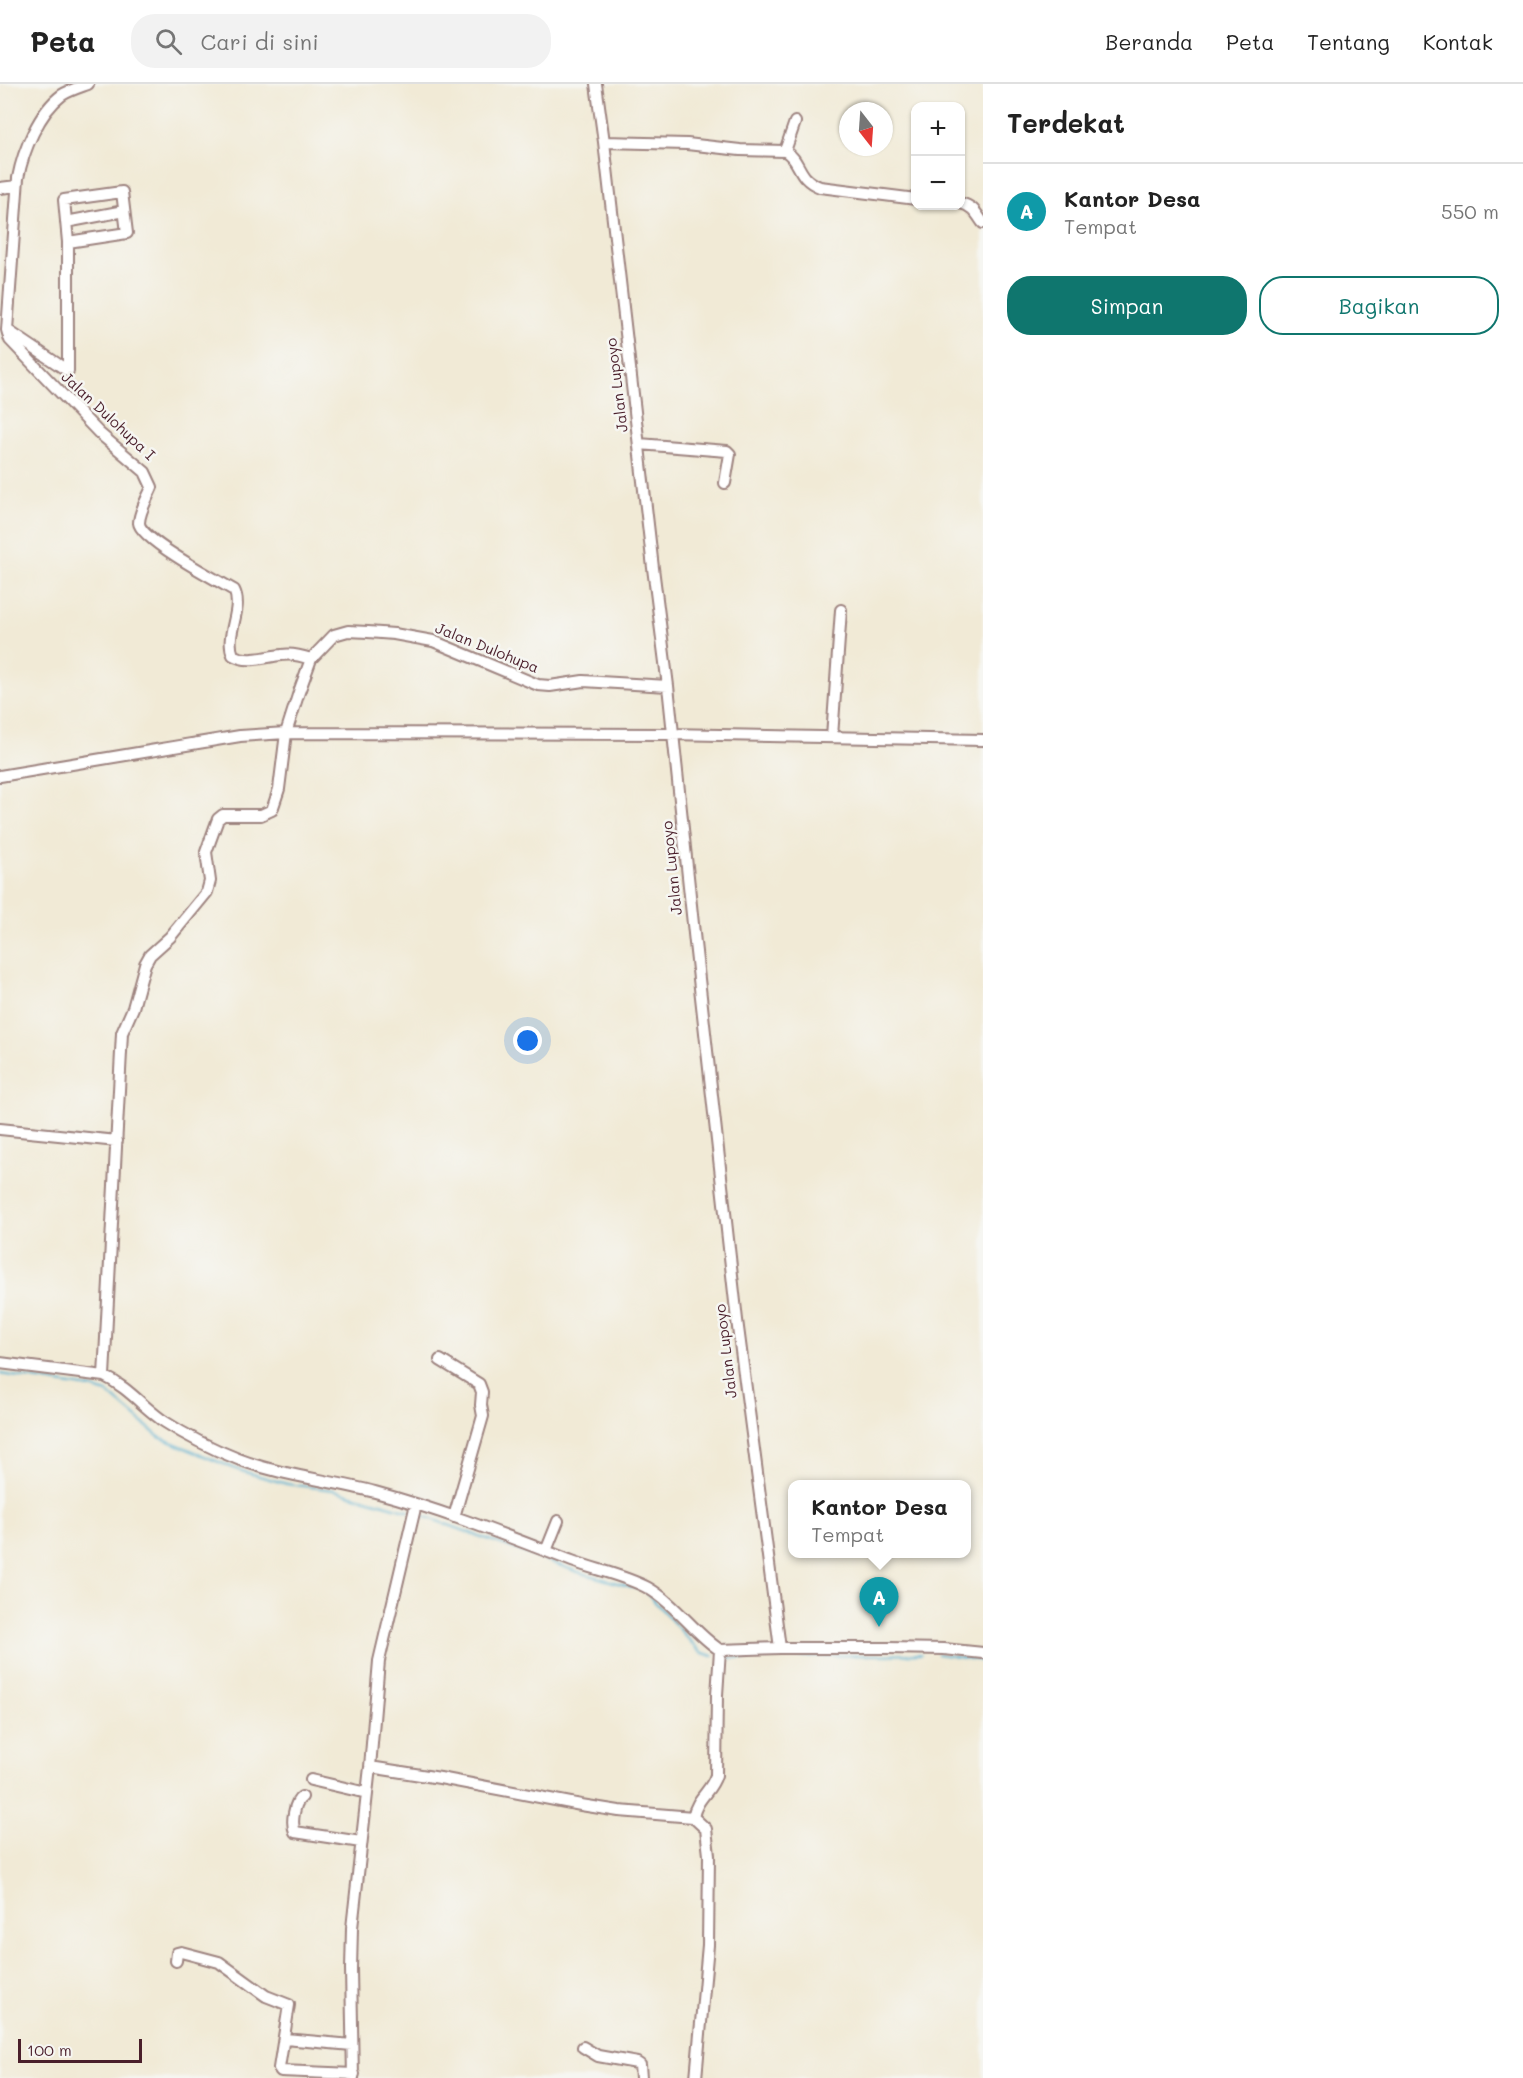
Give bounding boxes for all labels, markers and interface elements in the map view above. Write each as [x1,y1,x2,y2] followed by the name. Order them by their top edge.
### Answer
[131,14,551,68] search box
[30,23,95,59] text: Peta
[152,25,185,58] icon: search
[200,27,319,56] text: Cari di sini
[1105,28,1193,55] text: Beranda
[1226,28,1274,55] text: Peta
[1307,28,1390,55] text: Tentang
[1423,28,1493,55] text: Kontak
[839,102,893,156] north arrow
[911,102,965,210] map controls
[911,102,965,156] button: +
[1007,106,1125,140] text: Terdekat
[911,156,965,210] button: −
[1064,184,1201,213] text: Kantor Desa
[1020,198,1033,224] text: A
[1441,198,1499,224] text: 550 m
[1064,213,1137,239] text: Tempat
[1007,276,1247,335] button: Simpan
[1259,276,1499,335] button: Bagikan
[600,337,632,433] street label: Jalan Lupoyo
[57,366,160,464] street label: Jalan Dulohupa I
[433,617,542,677] street label: Jalan Dulohupa
[656,820,686,916] street label: Jalan Lupoyo
[513,1026,542,1055] your location
[709,1303,741,1399] street label: Jalan Lupoyo
[788,1480,971,1558] popup
[811,1492,948,1521] text: Kantor Desa
[811,1521,884,1547] text: Tempat
[860,1578,898,1627] pin: A
[18,2036,142,2064] scale bar
[27,2039,72,2060] text: 100 m

